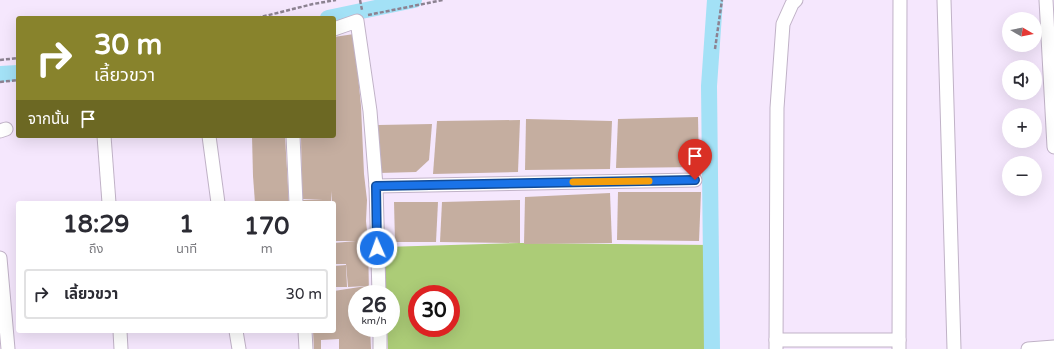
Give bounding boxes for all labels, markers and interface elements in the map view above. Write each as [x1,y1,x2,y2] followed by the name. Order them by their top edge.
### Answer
[1002,12,1042,52] north arrow
[1002,12,1042,196] map controls
[94,28,162,62] text: 30 m
[28,32,80,84] icon: right
[1002,60,1042,100] button: sound
[94,64,155,86] text: เลี้ยวขวา
[77,108,99,130] icon: arrive
[1002,108,1042,148] button: +
[28,110,69,128] text: จากนั้น
[678,139,712,180] pin
[684,145,706,167] icon: arrive
[1002,156,1042,196] button: −
[63,210,129,239] text: 18:29
[179,210,194,239] text: 1
[244,212,289,241] text: 170
[356,227,398,269] position arrow
[89,241,103,257] text: ถึง
[176,241,197,257] text: นาที
[261,241,273,257] text: m
[30,283,52,305] icon: right
[64,285,118,303] text: เลี้ยวขวา
[285,285,322,303] text: 30 m
[408,285,460,337] speed limit sign: 30
[361,294,387,318] text: 26
[361,315,387,327] text: km/h

